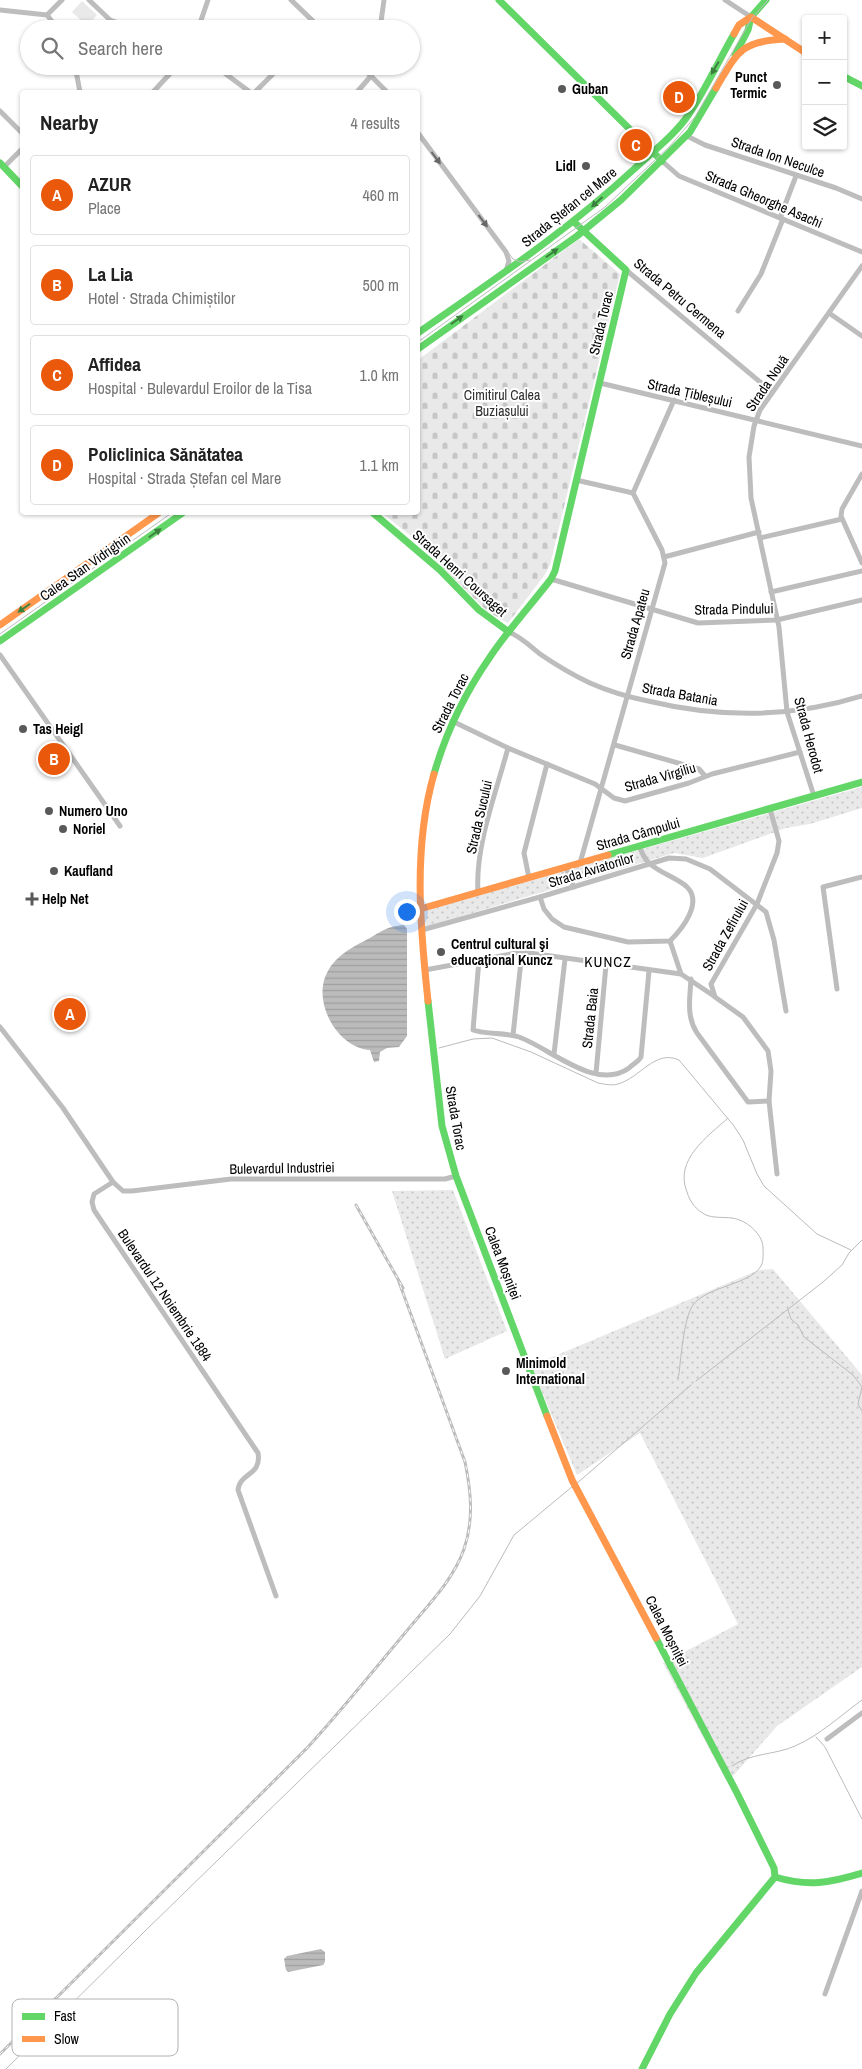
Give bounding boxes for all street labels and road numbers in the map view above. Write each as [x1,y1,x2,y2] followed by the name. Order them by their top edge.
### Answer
[729,133,827,181] street label: Strada Ion Neculce
[518,163,620,251] street label: Strada Ștefan cel Mare
[703,166,825,232] street label: Strada Gheorghe Asachi
[630,254,730,342] street label: Strada Petru Cermena
[585,289,617,357] street label: Strada Torac
[742,351,793,415] street label: Strada Nouă
[646,375,734,411] street label: Strada Țibleșului
[409,526,511,620] street label: Strada Henri Coursaget
[36,529,134,605] street label: Calea Stan Vidrighin
[616,587,654,661] street label: Strada Apateu
[694,599,774,619] street label: Strada Pindului
[427,670,473,736] street label: Strada Torac
[641,678,720,710] street label: Strada Batania
[790,695,828,775] street label: Strada Herodot
[622,758,698,796] street label: Strada Virgiliu
[462,778,496,856] street label: Strada Sucului
[594,813,682,855] street label: Strada Câmpului
[546,848,636,892] street label: Strada Aviatorilor
[698,896,752,974] street label: Strada Zefirului
[578,986,602,1049] street label: Strada Baia
[442,1084,471,1152] street label: Strada Torac
[229,1158,335,1178] street label: Bulevardul Industriei
[481,1224,525,1302] street label: Calea Moșniței
[114,1225,216,1365] street label: Bulevardul 12 Noiembrie 1884
[641,1593,693,1669] street label: Calea Moșniței

